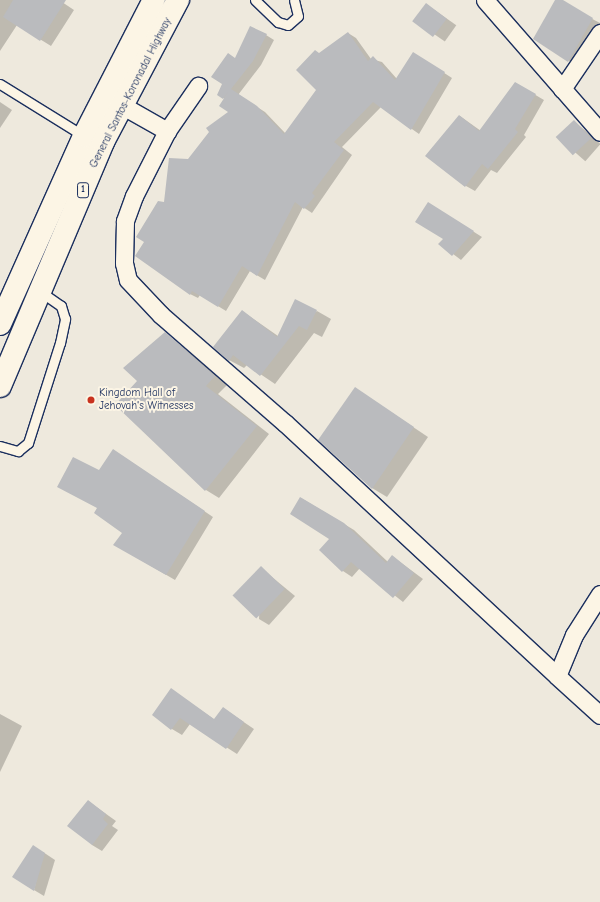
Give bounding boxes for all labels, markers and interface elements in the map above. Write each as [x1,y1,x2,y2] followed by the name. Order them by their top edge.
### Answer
[87,16,175,170] street label: General Santos-Koronadal Highway
[77,182,89,198] road number: 1
[99,387,193,413] place label: Kingdom Hall of Jehovah's Witnesses
[86,395,96,405] marker: Kingdom Hall of Jehovah's Witnesses

